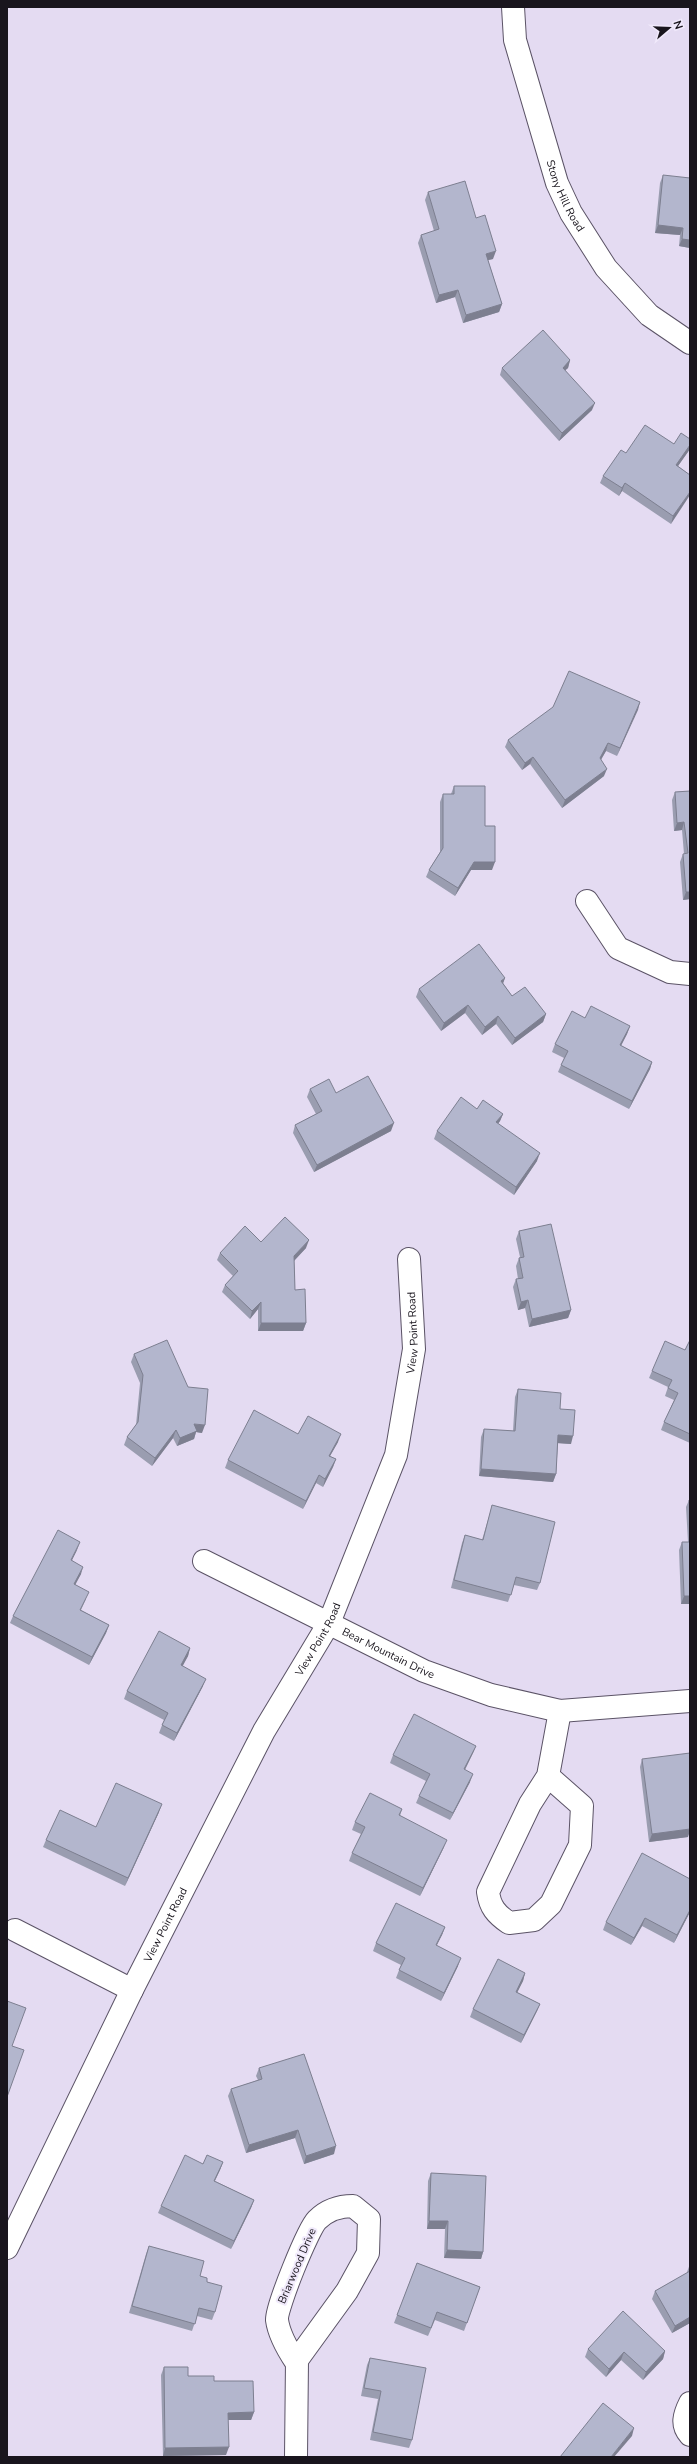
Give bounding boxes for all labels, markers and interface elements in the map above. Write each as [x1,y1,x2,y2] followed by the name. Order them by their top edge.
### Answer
[649,8,689,48] north arrow
[670,19,686,31] text: N
[543,158,588,234] street label: Stony Hill Road
[402,1291,421,1376] street label: View Point Road
[291,1600,344,1680] street label: View Point Road
[340,1624,437,1682] street label: Bear Mountain Drive
[140,1885,191,1966] street label: View Point Road
[274,2226,320,2306] street label: Briarwood Drive

